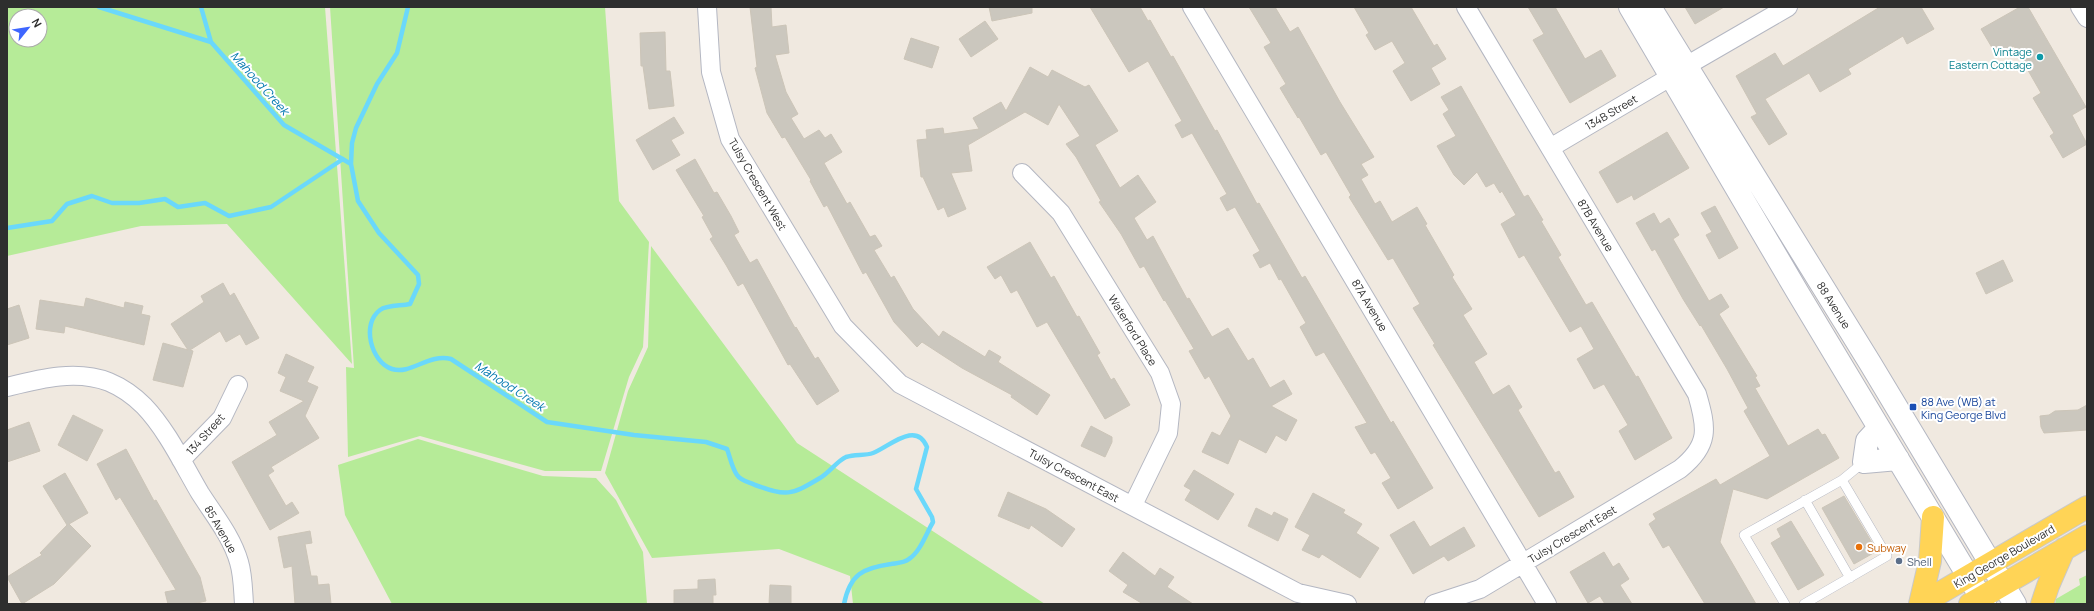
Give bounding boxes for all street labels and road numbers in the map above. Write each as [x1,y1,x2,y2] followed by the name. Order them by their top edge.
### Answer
[1582,91,1640,133] street label: 134B Street
[725,135,791,233] street label: Tulsy Crescent West
[1575,196,1618,254] street label: 87B Avenue
[1349,276,1392,334] street label: 87A Avenue
[1814,279,1855,332] street label: 88 Avenue
[1105,292,1161,369] street label: Waterford Place
[182,410,228,458] street label: 134 Street
[1026,445,1122,505] street label: Tulsy Crescent East
[201,502,241,556] street label: 85 Avenue
[1525,502,1619,566] street label: Tulsy Crescent East
[1951,521,2057,591] street label: King George Boulevard

